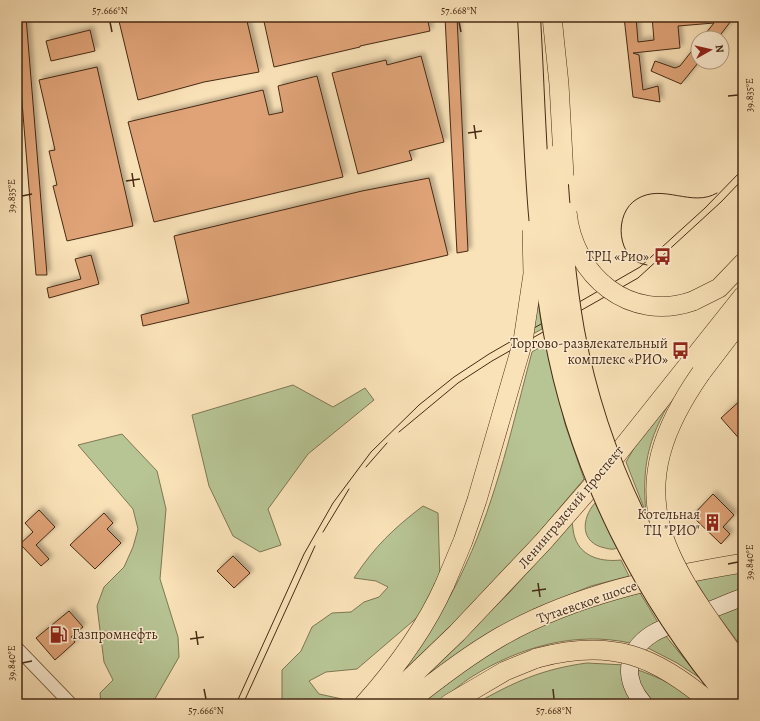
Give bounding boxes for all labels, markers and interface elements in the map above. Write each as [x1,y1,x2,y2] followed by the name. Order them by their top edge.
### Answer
[92,4,128,17] text: 57.666°N
[441,4,477,17] text: 57.668°N
[690,30,730,70] north arrow
[711,44,727,54] text: N
[743,78,756,112] text: 39.835°E
[5,179,18,213] text: 39.835°E
[652,246,672,266] bus stop icon: ТРЦ «Рио»
[586,247,649,266] place label: ТРЦ «Рио»
[510,334,668,369] place label: Торгово-развлекательный комплекс «РИО»
[671,341,691,361] bus stop icon: Торгово-развлекательный комплекс «РИО»
[514,442,628,572] street label: Ленинградский проспект
[637,505,700,540] place label: Котельная ТЦ "РИО"
[703,512,723,532] building icon: Котельная ТЦ "РИО"
[743,544,756,580] text: 39.840°E
[534,576,640,628] street label: Тутаевское шоссе
[49,624,69,644] fuel station icon: Газпромнефть
[72,625,158,644] place label: Газпромнефть
[5,645,18,681] text: 39.840°E
[188,704,224,717] text: 57.666°N
[536,704,572,717] text: 57.668°N

